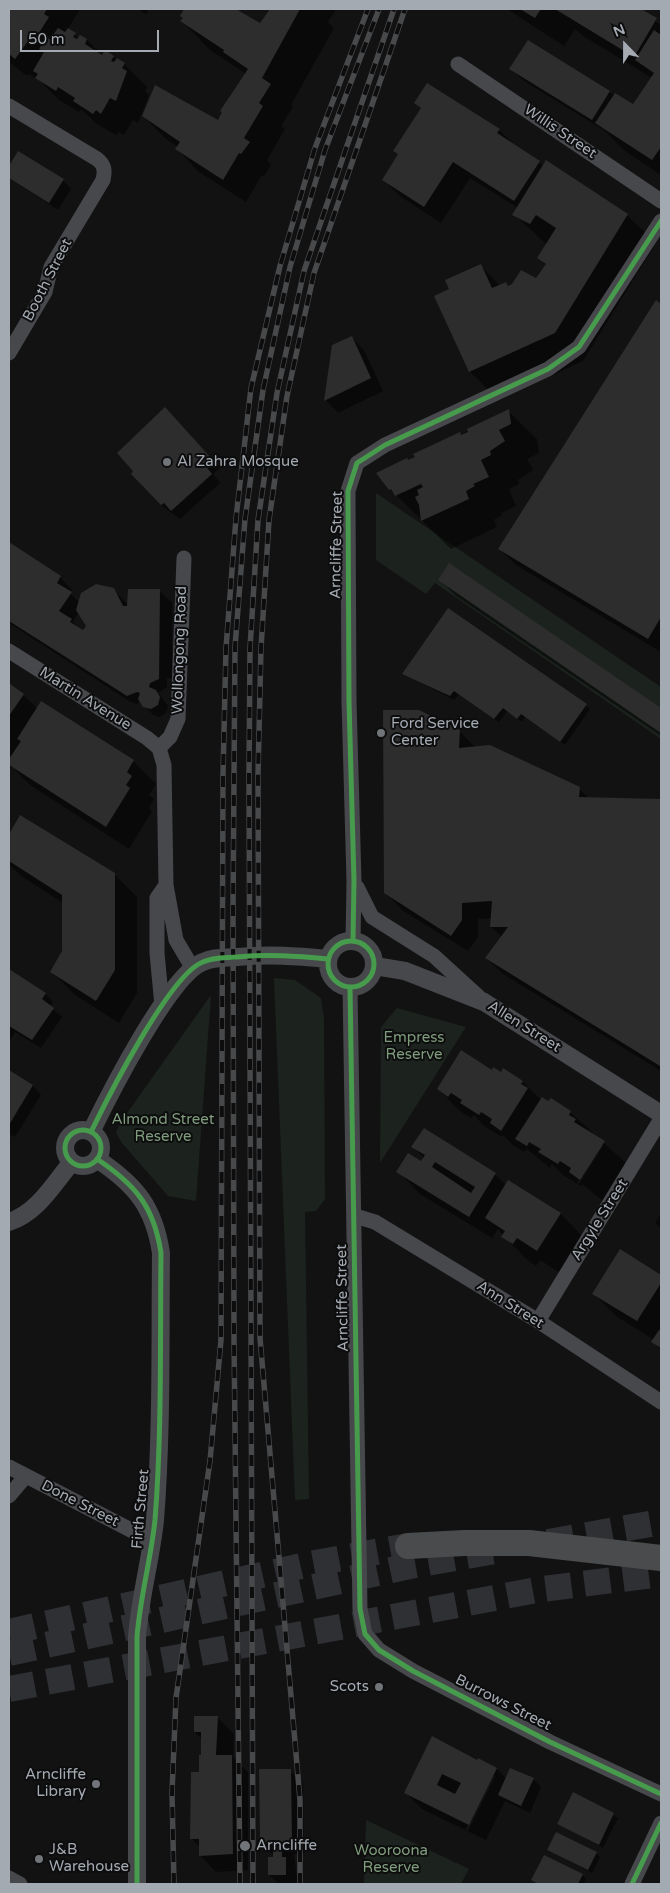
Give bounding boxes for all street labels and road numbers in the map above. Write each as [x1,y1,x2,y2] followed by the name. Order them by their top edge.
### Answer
[520,101,600,163] street label: Willis Street
[20,236,76,324] street label: Booth Street
[327,491,347,599] street label: Arncliffe Street
[169,586,191,714] street label: Wollongong Road
[36,664,134,734] street label: Martin Avenue
[484,997,564,1057] street label: Allen Street
[568,1176,632,1264] street label: Argyle Street
[333,1244,353,1352] street label: Arncliffe Street
[473,1277,547,1333] street label: Ann Street
[129,1468,153,1550] street label: Firth Street
[38,1477,122,1531] street label: Done Street
[452,1671,554,1735] street label: Burrows Street

